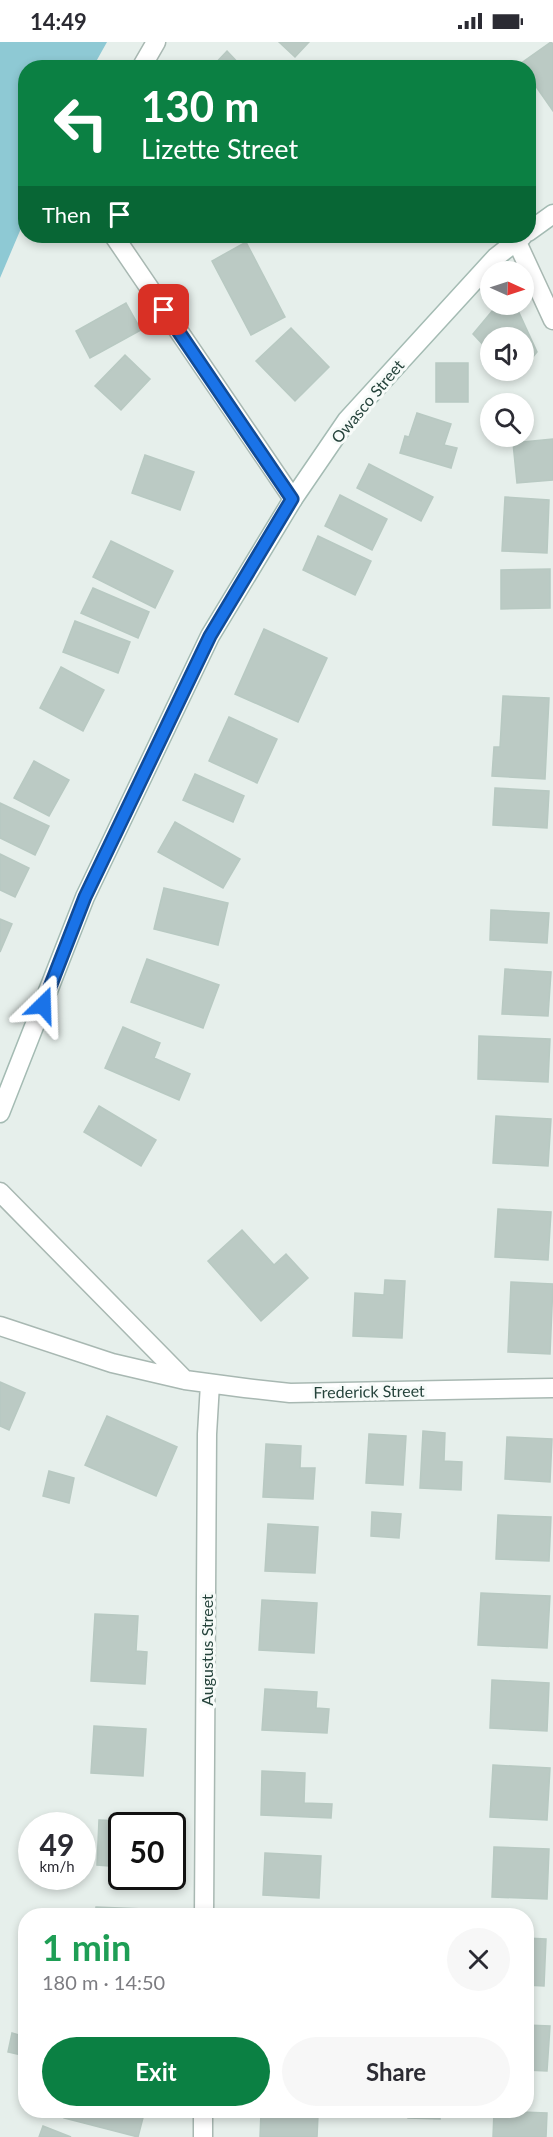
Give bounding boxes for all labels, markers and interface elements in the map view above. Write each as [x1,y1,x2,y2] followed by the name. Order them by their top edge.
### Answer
[30,8,87,35] text: 14:49
[141,81,259,131] text: 130 m
[42,84,120,162] icon: left
[141,132,298,165] text: Lizette Street
[103,198,136,231] icon: arrive
[42,201,91,228] text: Then
[480,261,534,315] north arrow
[480,261,534,447] map controls
[138,284,189,335] pin
[147,293,180,326] icon: arrive
[480,327,534,381] button: sound
[327,355,408,447] street label: Owasco Street
[480,393,534,447] button: search
[11,973,75,1037] position arrow
[313,1381,425,1401] street label: Frederick Street
[197,1594,216,1706] street label: Augustus Street
[108,1812,186,1890] speed limit sign: 50
[40,1826,74,1862] text: 49
[39,1857,75,1875] text: km/h
[42,1925,131,1969] text: 1 min
[447,1928,510,1991] button: close
[42,1970,165,1994] text: 180 m · 14:50
[42,2037,270,2106] button: Exit
[282,2037,510,2106] button: Share

